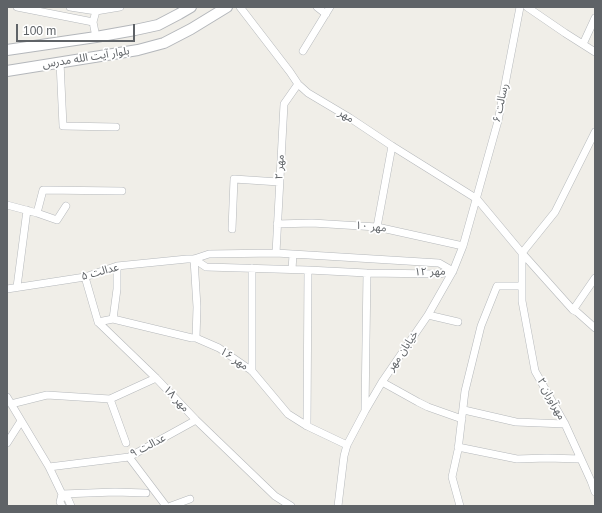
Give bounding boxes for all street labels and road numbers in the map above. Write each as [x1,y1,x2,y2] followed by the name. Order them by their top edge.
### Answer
[42,45,130,71] street label: بلوار آیت الله مدرس
[490,82,512,124] street label: رسالت ۶
[336,106,356,126] street label: مهر
[273,154,287,180] street label: مهر ۲
[355,219,387,235] street label: مهر ۱۰
[80,261,120,283] street label: عدالت ۵
[414,265,446,279] street label: مهر ۱۲
[385,328,421,374] street label: خیابان مهر
[217,345,251,373] street label: مهر ۱۶
[534,376,568,422] street label: مهرآوران ۲
[160,383,192,415] street label: مهر ۱۸
[128,431,168,461] street label: عدالت ۹

